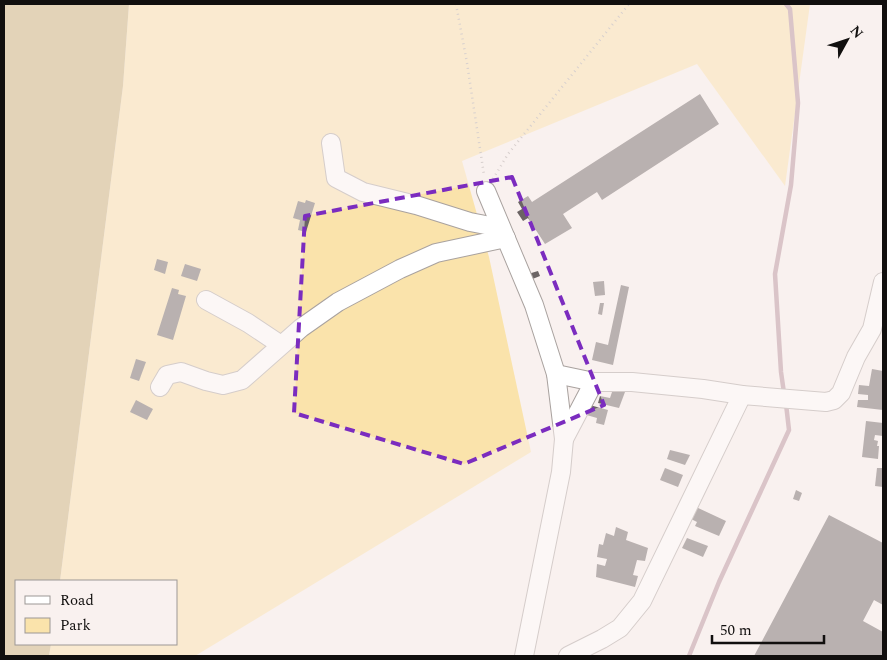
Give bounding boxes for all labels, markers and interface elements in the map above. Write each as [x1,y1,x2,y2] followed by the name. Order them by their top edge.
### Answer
[822,15,872,65] north arrow
[845,21,868,43] text: N
[15,580,178,645] legend
[60,589,94,612] text: Road
[712,612,824,644] scale bar
[60,614,91,637] text: Park
[720,619,752,642] text: 50 m

